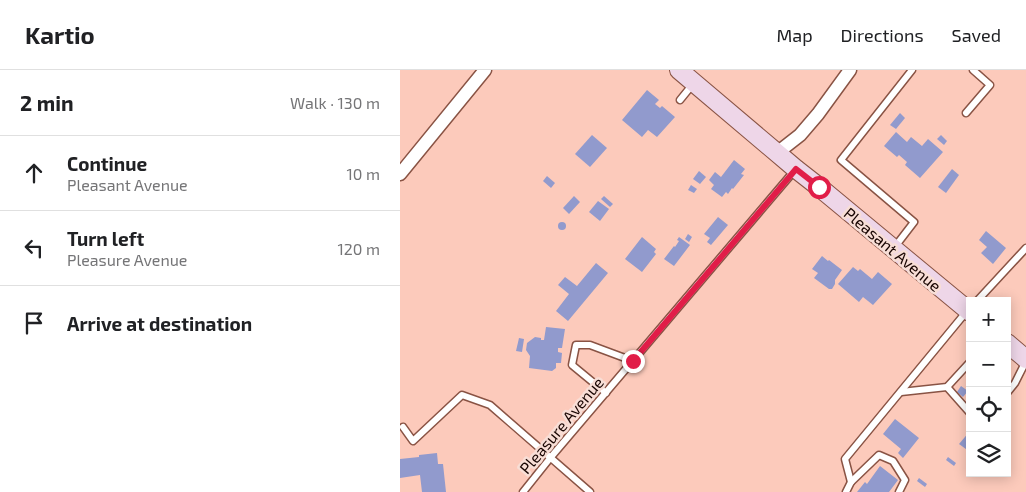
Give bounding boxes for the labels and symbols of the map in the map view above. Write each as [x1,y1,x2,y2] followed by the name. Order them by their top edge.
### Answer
[808,176,831,199] route start
[841,203,945,295] street label: Pleasant Avenue
[622,350,645,373] route end
[515,373,607,477] street label: Pleasure Avenue

